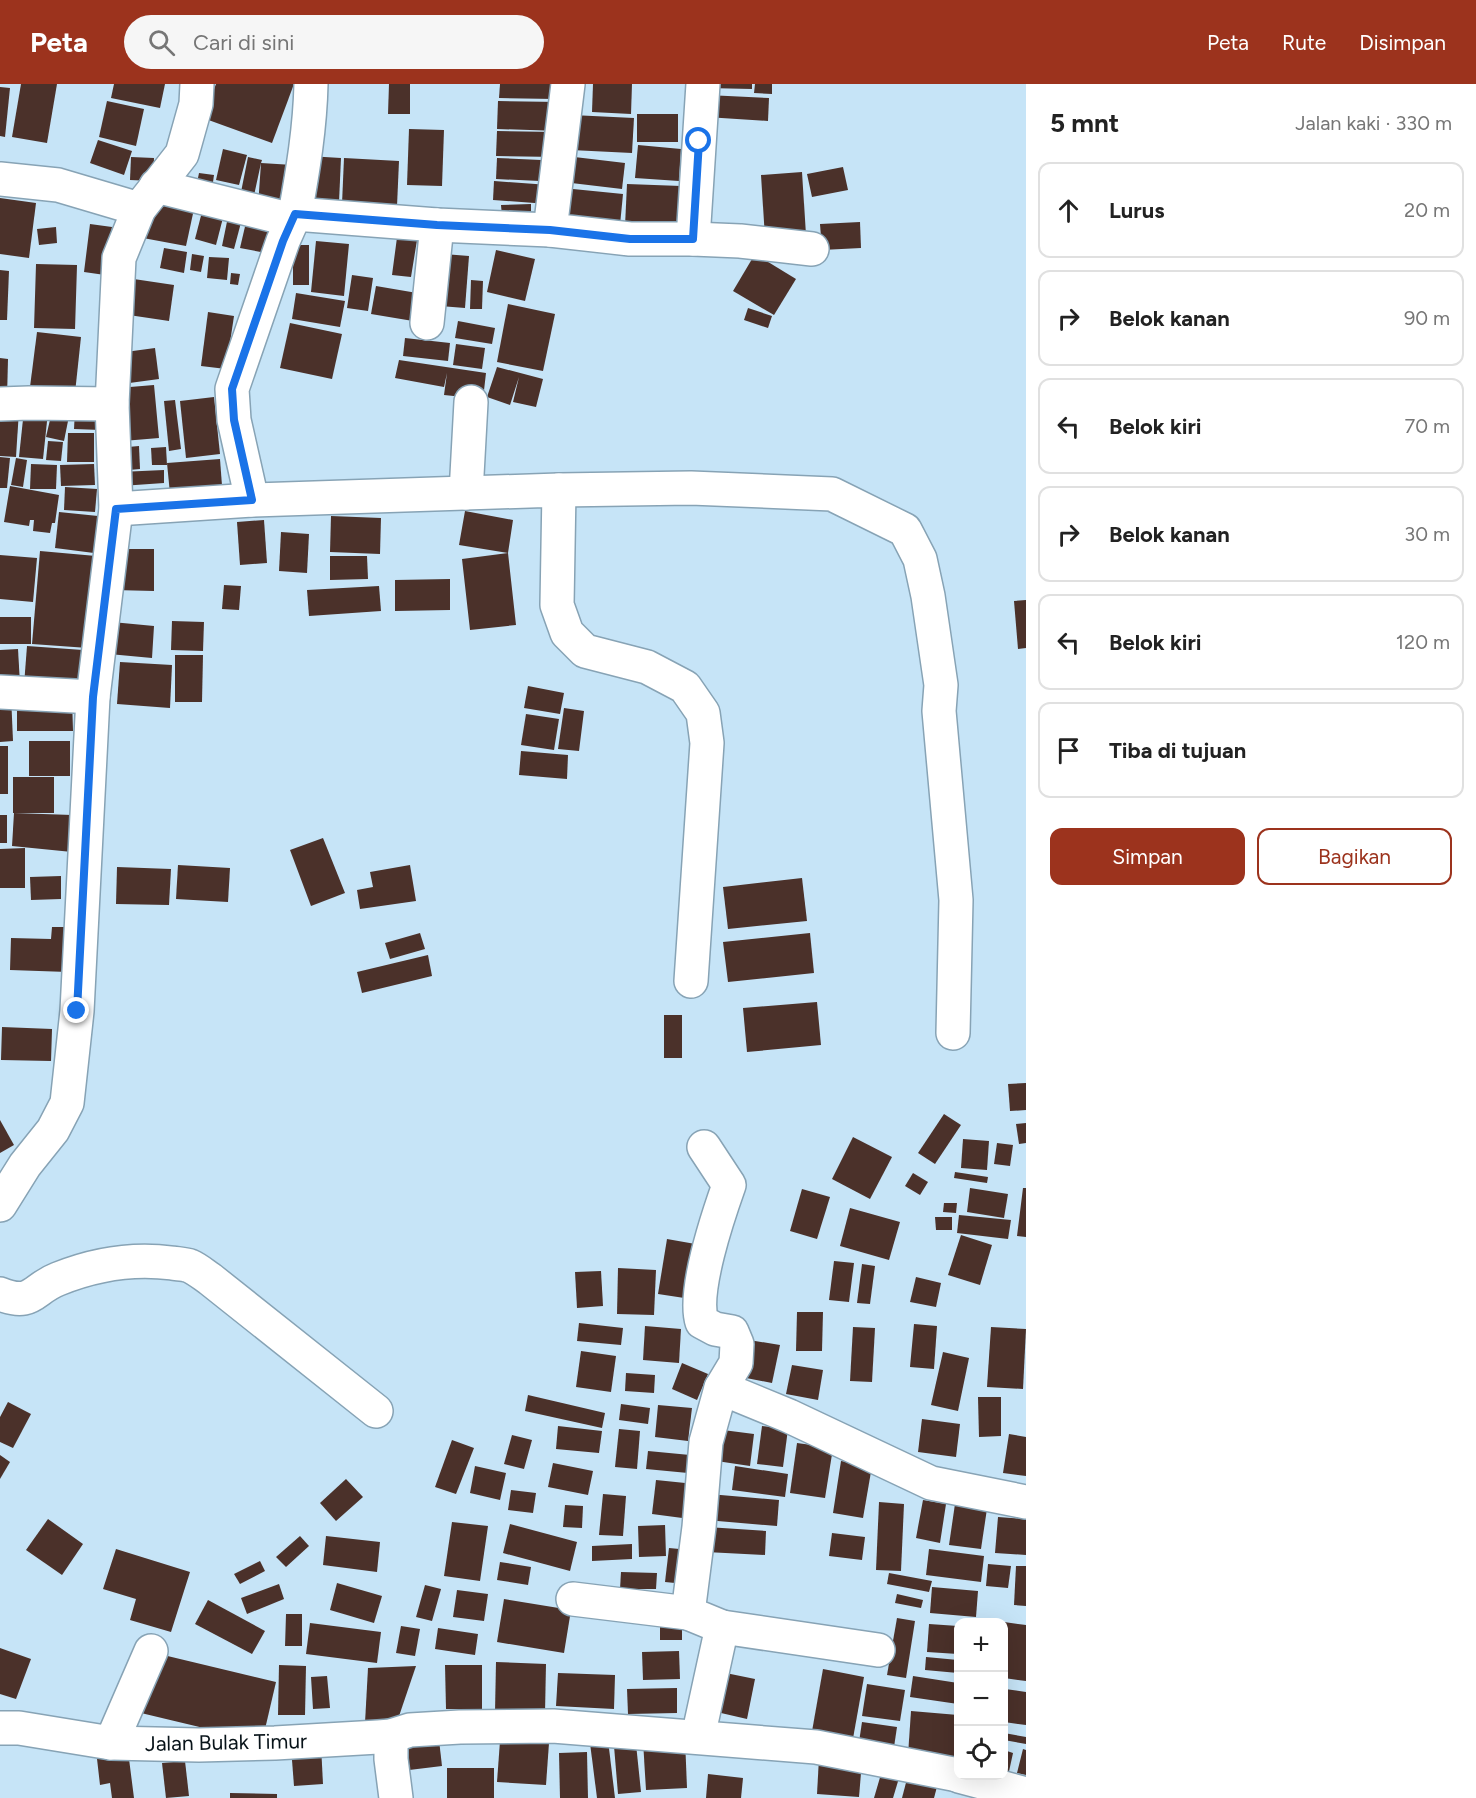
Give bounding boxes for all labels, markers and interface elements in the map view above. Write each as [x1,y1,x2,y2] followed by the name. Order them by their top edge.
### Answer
[124,15,544,69] search box
[30,25,88,59] text: Peta
[145,26,178,59] icon: search
[193,29,294,56] text: Cari di sini
[1207,30,1249,55] text: Peta
[1282,30,1326,55] text: Rute
[1359,30,1446,55] text: Disimpan
[1050,107,1119,139] text: 5 mnt
[1295,111,1452,135] text: Jalan kaki · 330 m
[685,127,711,153] route start
[1052,194,1085,227] icon: ahead
[1109,197,1164,224] text: Lurus
[1404,198,1450,222] text: 20 m
[1052,302,1085,335] icon: right
[1109,305,1230,332] text: Belok kanan
[1404,306,1450,330] text: 90 m
[1052,410,1085,443] icon: left
[1109,413,1202,440] text: Belok kiri
[1404,414,1450,438] text: 70 m
[1052,518,1085,551] icon: right
[1109,521,1230,548] text: Belok kanan
[1404,522,1450,546] text: 30 m
[1052,626,1085,659] icon: left
[1109,629,1202,656] text: Belok kiri
[1396,630,1450,654] text: 120 m
[1052,734,1085,767] icon: arrive
[1109,737,1246,764] text: Tiba di tujuan
[1050,828,1245,885] button: Simpan
[1257,828,1452,885] button: Bagikan
[63,997,89,1023] route end
[954,1618,1008,1780] map controls
[954,1618,1008,1672] button: +
[954,1672,1008,1726] button: −
[954,1726,1008,1780] button: locate
[145,1728,307,1756] street label: Jalan Bulak Timur

